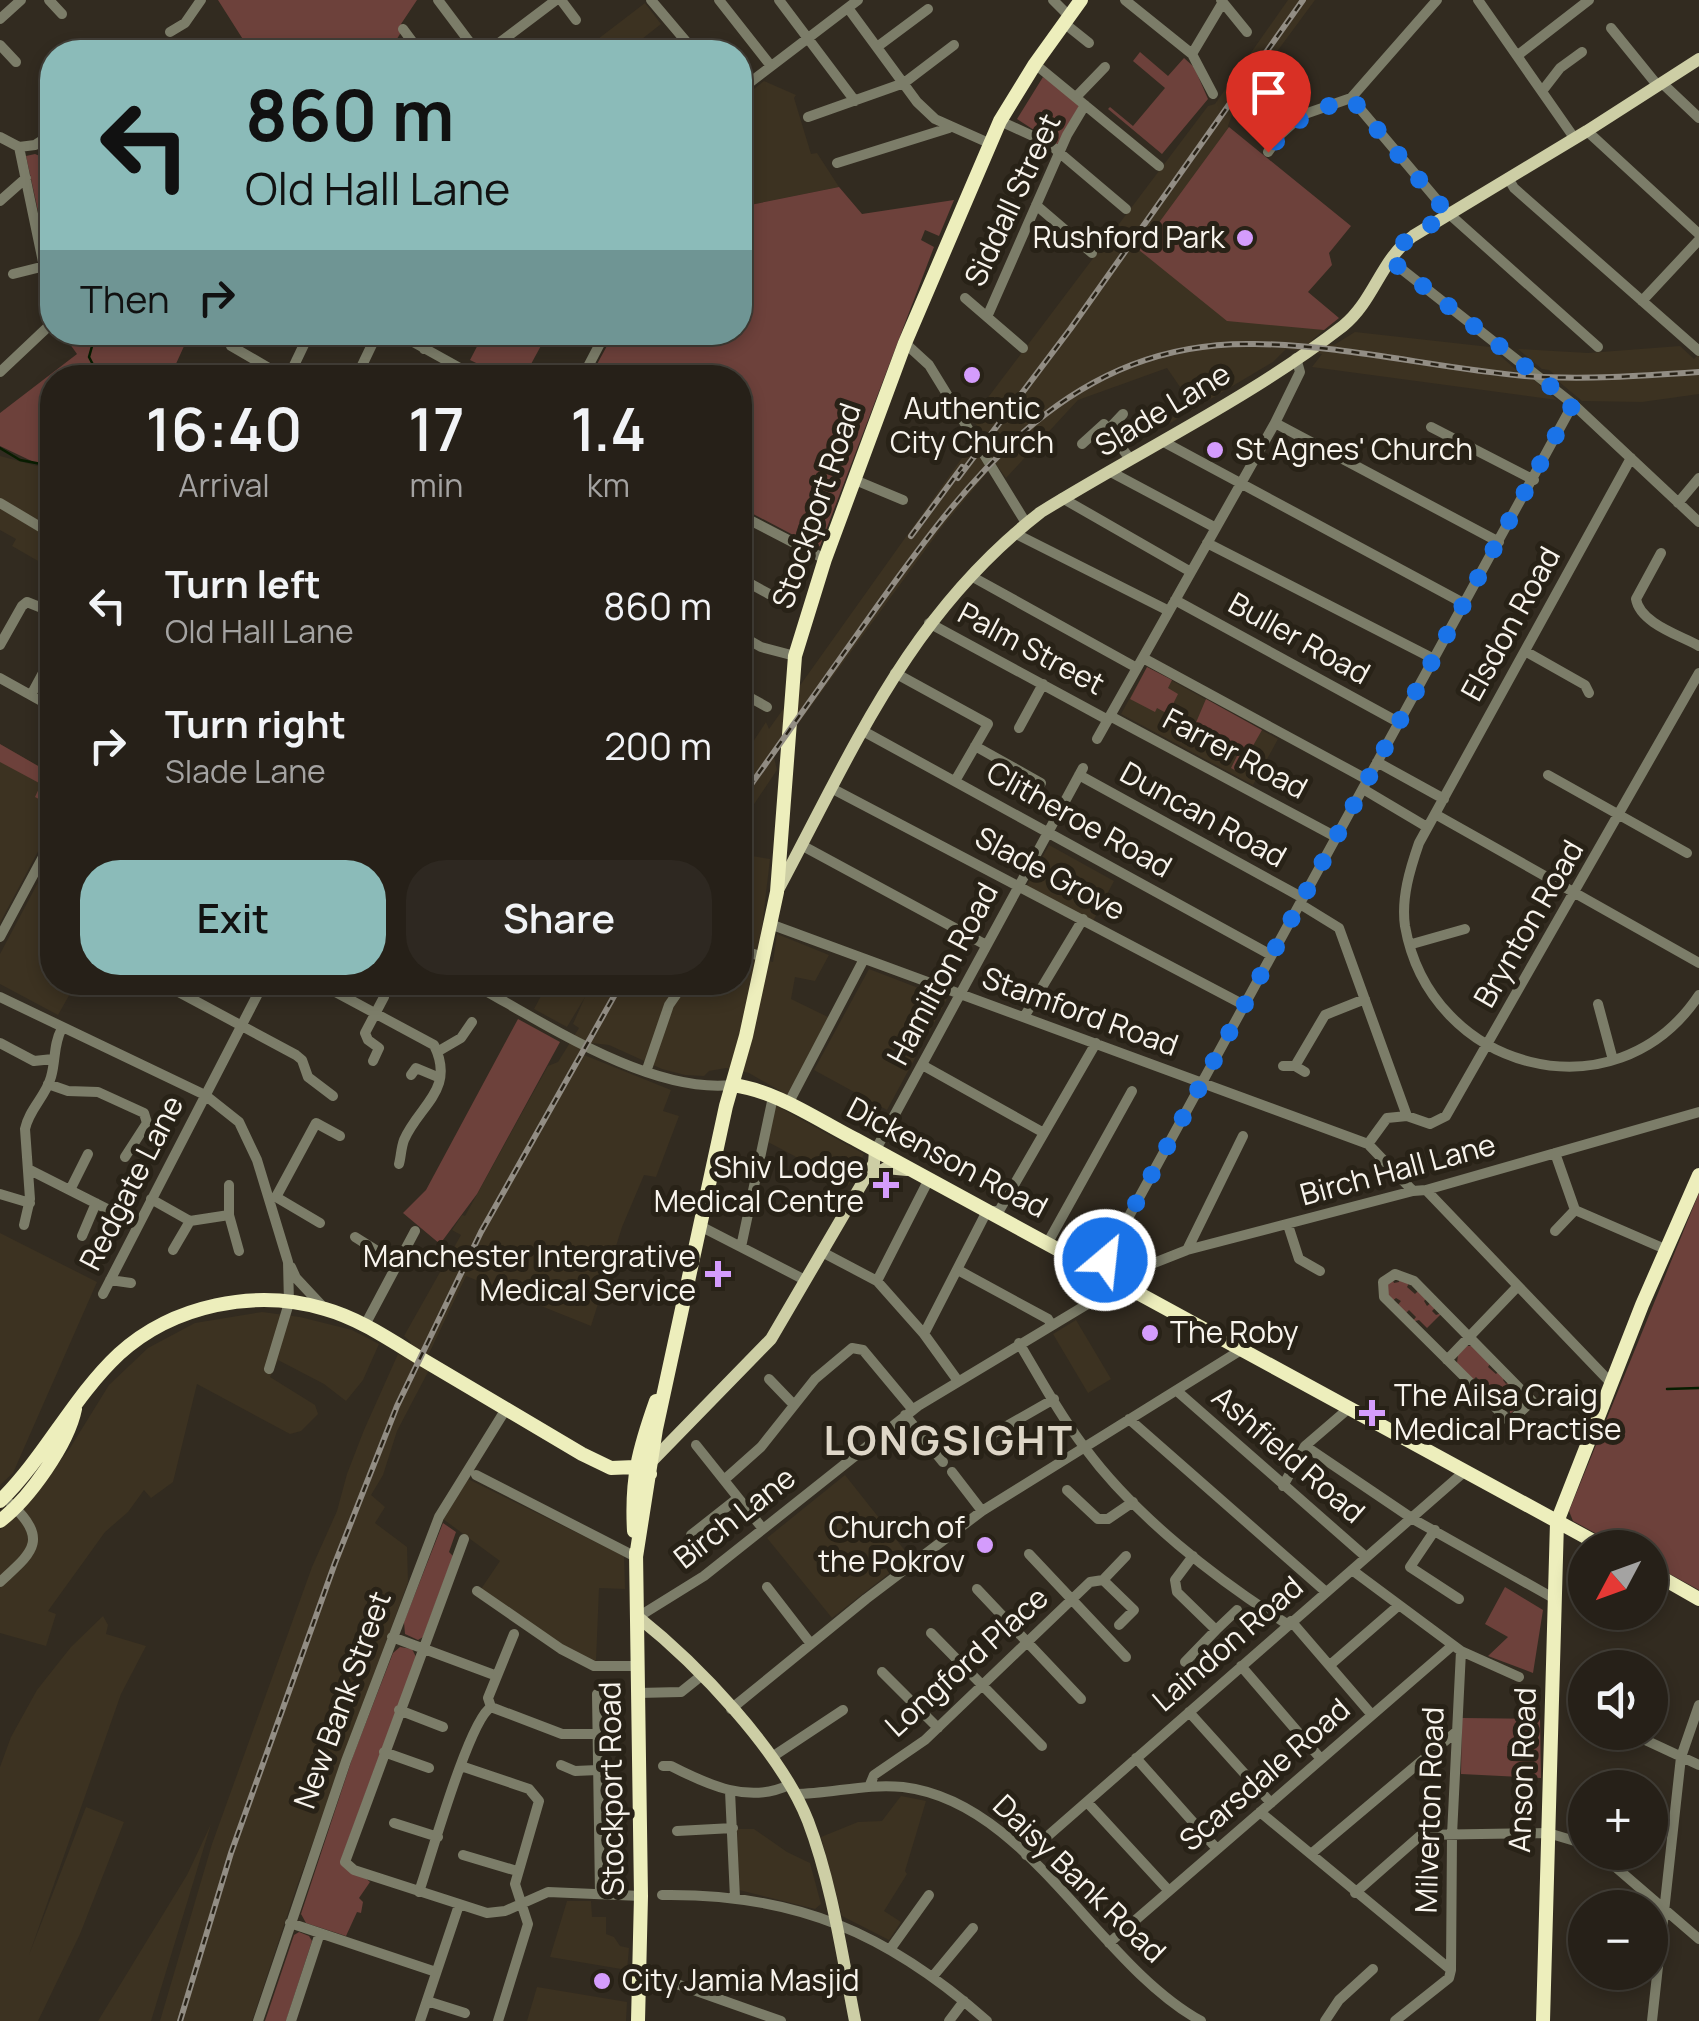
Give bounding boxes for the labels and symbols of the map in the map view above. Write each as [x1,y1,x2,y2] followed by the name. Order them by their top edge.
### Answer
[1226,50,1311,153] pin
[954,106,1069,292] street label: Siddall Street
[1033,216,1226,257] place label: Rushford Park
[1234,227,1256,249] marker: Rushford Park
[1087,352,1237,465] street label: Slade Lane
[961,364,983,386] marker: Authentic City Church
[890,387,1054,462] place label: Authentic City Church
[761,397,870,614] street label: Stockport Road
[1235,428,1473,469] place label: St Agnes' Church
[1204,439,1226,461] marker: St Agnes' Church
[1450,539,1569,708] street label: Elsdon Road
[1222,582,1378,693] street label: Buller Road
[951,592,1112,703] street label: Palm Street
[1156,697,1315,808] street label: Farrer Road
[980,751,1180,886] street label: Clitheroe Road
[1113,751,1294,876] street label: Duncan Road
[968,816,1133,929] street label: Slade Grove
[1463,832,1592,1014] street label: Brynton Road
[876,875,1007,1072] street label: Hamilton Road
[977,956,1184,1065] street label: Stamford Road
[840,1087,1055,1227] street label: Dickenson Road
[69,1088,192,1277] street label: Redgate Lane
[1295,1123,1500,1214] street label: Birch Hall Lane
[654,1146,864,1221] place label: Shiv Lodge Medical Centre
[873,1172,899,1198] marker: Shiv Lodge Medical Centre
[1053,1208,1157,1312] position arrow
[363,1235,696,1310] place label: Manchester Intergrative Medical Service
[705,1261,731,1287] marker: Manchester Intergrative Medical Service
[1170,1311,1299,1352] place label: The Roby
[1139,1322,1161,1344] marker: The Roby
[1394,1374,1622,1449] place label: The Ailsa Craig Medical Practise
[1204,1376,1374,1532] street label: Ashfield Road
[1359,1400,1385,1426] marker: The Ailsa Craig Medical Practise
[824,1412,1074,1467] district label: LONGSIGHT
[665,1456,803,1577] street label: Birch Lane
[818,1506,965,1581] place label: Church of the Pokrov
[1568,1530,1668,1630] north arrow
[974,1534,996,1556] marker: Church of the Pokrov
[1143,1566,1311,1720] street label: Laindon Road
[876,1577,1056,1745] street label: Longford Place
[283,1585,400,1814] street label: New Bank Street
[588,1681,633,1897] street label: Stockport Road
[1498,1687,1545,1853] street label: Anson Road
[1170,1688,1358,1859] street label: Scarsdale Road
[1404,1706,1453,1914] street label: Milverton Road
[985,1785,1175,1971] street label: Daisy Bank Road
[622,1959,859,2000] place label: City Jamia Masjid
[591,1970,613,1992] marker: City Jamia Masjid

